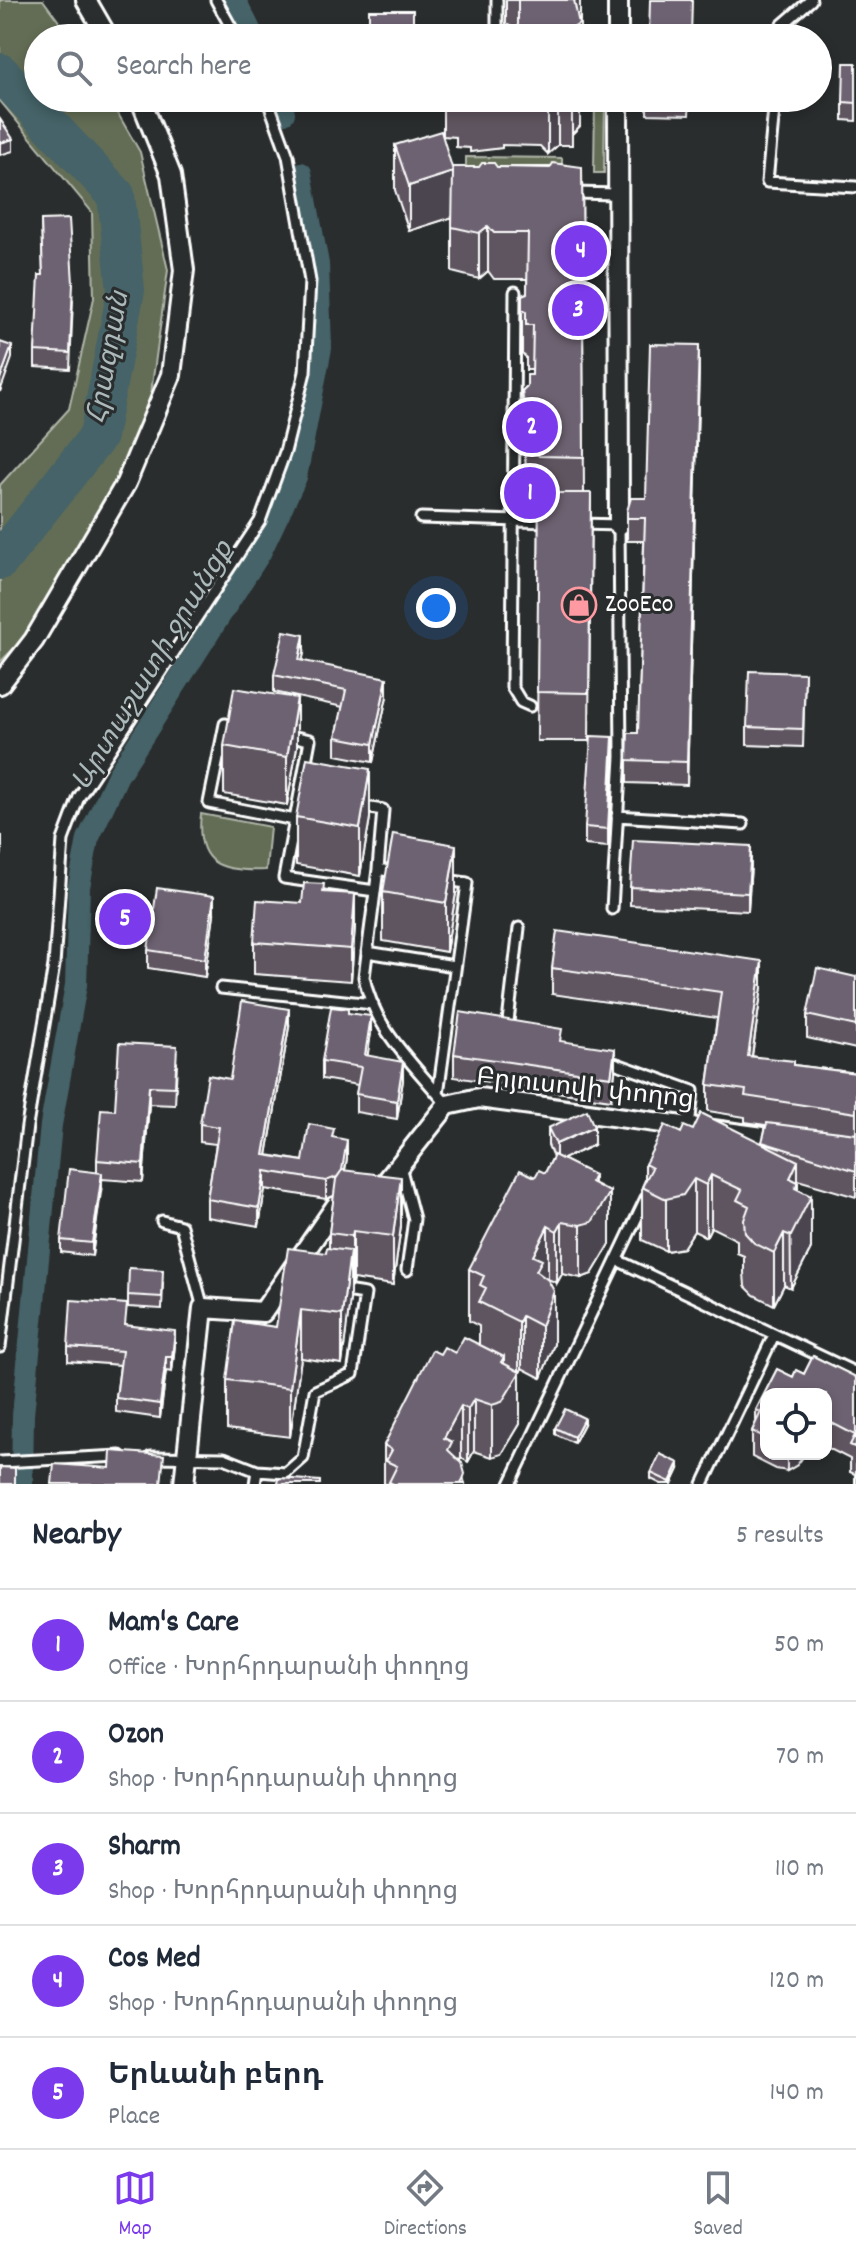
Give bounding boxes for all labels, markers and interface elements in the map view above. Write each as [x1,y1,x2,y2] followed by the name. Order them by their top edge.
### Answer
[24,24,832,112] search box
[52,46,96,90] icon: search
[116,47,252,90] text: Search here
[555,221,607,281] pin: 4
[552,280,604,340] pin: 3
[80,287,143,427] water label: Հրազդան
[506,397,558,457] pin: 2
[504,463,556,523] pin: 1
[64,533,246,800] water label: Արտաշատի ջրանցք
[560,586,598,624] shop icon: ZooEco
[605,587,673,624] place label: ZooEco
[416,588,456,628] your location
[99,889,151,949] pin: 5
[474,1060,696,1120] street label: Բրյուսովի փողոց
[760,1388,832,1460] map controls
[760,1388,832,1460] button: locate
[32,1512,121,1561] text: Nearby
[736,1518,824,1555] text: 5 results
[108,1603,239,1646] text: Mam's Care
[55,1627,61,1664] text: 1
[774,1627,824,1664] text: 50 m
[108,1650,470,1687] text: Office · Խորհրդարանի փողոց
[108,1715,164,1758] text: Ozon
[52,1739,64,1776] text: 2
[776,1739,824,1776] text: 70 m
[108,1762,458,1799] text: Shop · Խորհրդարանի փողոց
[108,1827,181,1870] text: Sharm
[52,1851,64,1888] text: 3
[775,1851,824,1888] text: 110 m
[108,1874,458,1911] text: Shop · Խորհրդարանի փողոց
[108,1939,201,1982] text: Cos Med
[53,1963,63,2000] text: 4
[769,1963,824,2000] text: 120 m
[108,1986,458,2023] text: Shop · Խորհրդարանի փողոց
[108,2056,323,2099] text: Երևանի բերդ
[52,2075,64,2112] text: 5
[770,2075,824,2112] text: 140 m
[108,2099,160,2136] text: Place
[113,2166,157,2245] tab: Map
[384,2166,467,2245] tab: Directions
[694,2166,743,2245] tab: Saved

